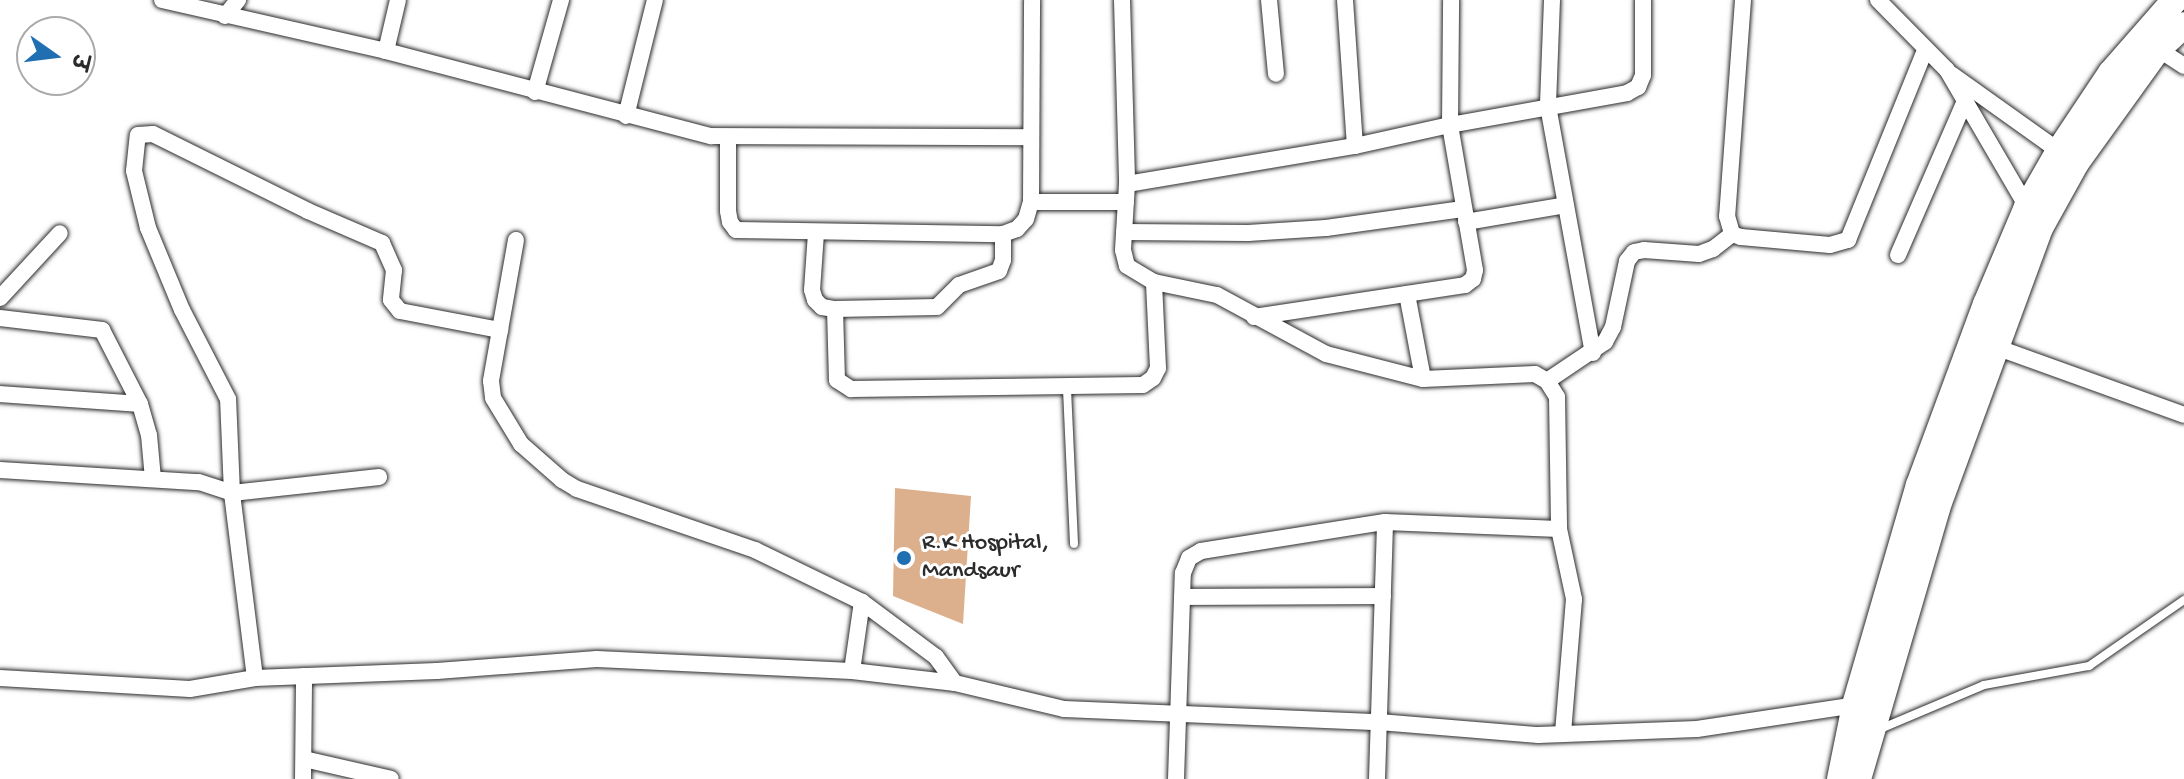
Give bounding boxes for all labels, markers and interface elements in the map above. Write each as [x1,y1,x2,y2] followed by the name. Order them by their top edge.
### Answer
[16,16,96,96] north arrow
[63,51,92,72] text: उ
[922,530,1049,586] place label: R.K Hospital, Mandsaur
[893,547,915,569] marker: R.K Hospital, Mandsaur

